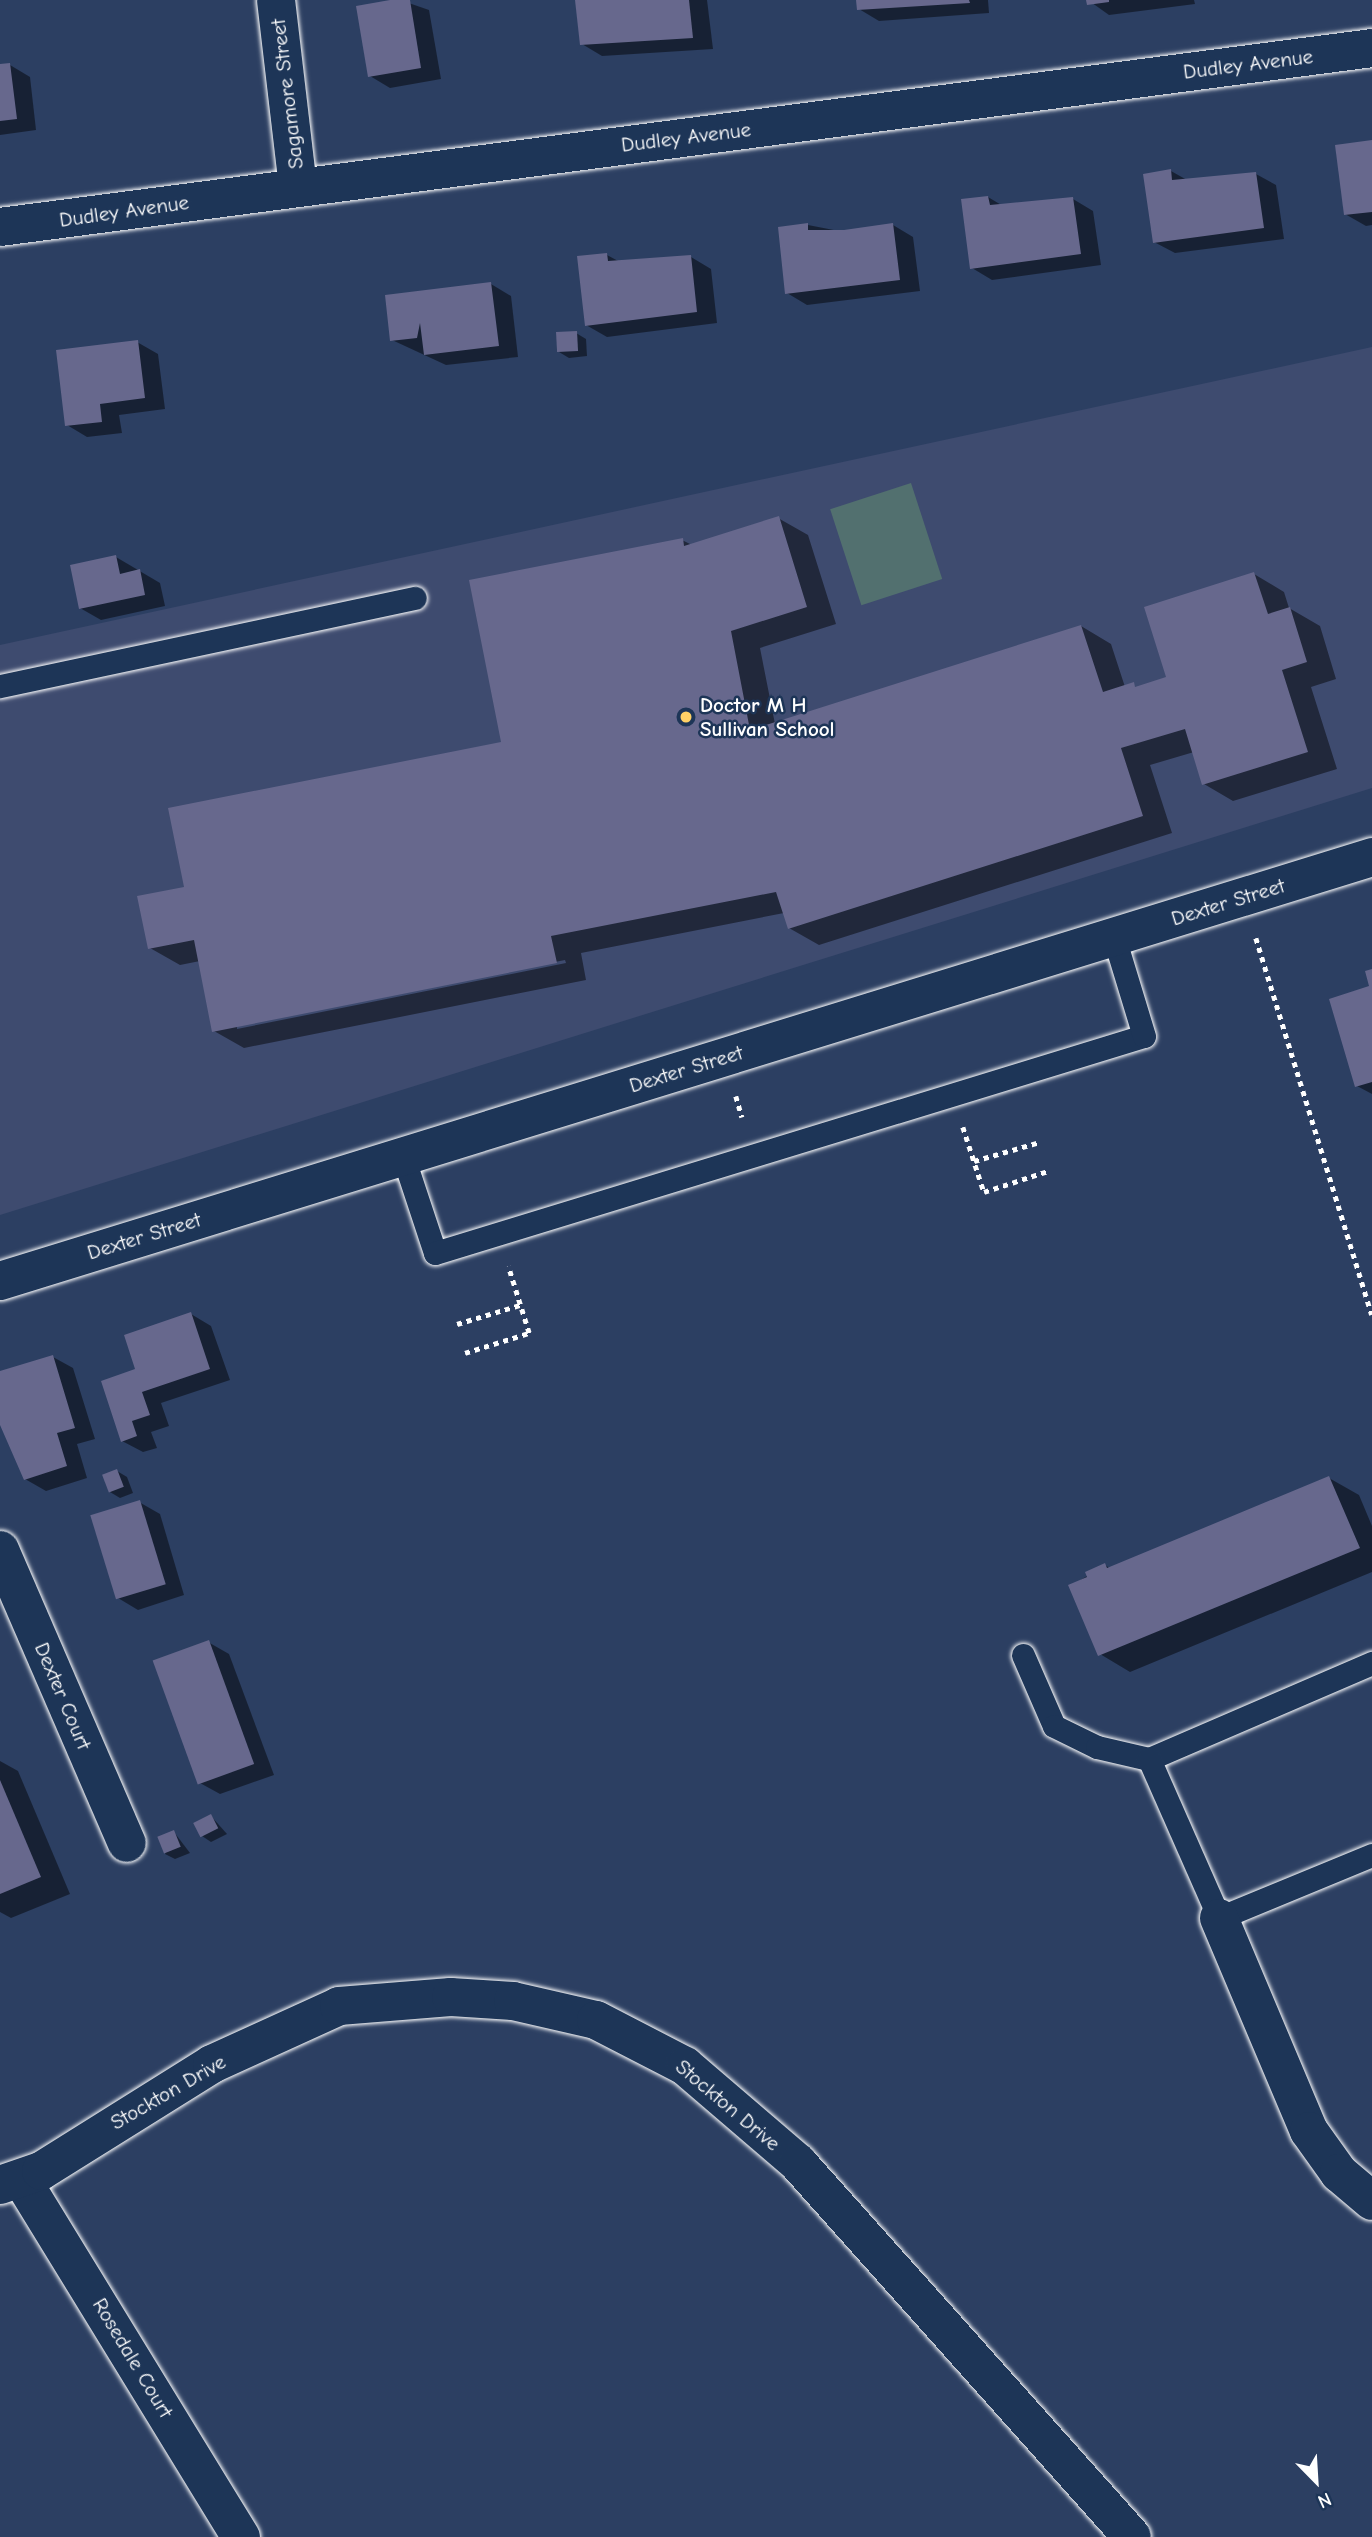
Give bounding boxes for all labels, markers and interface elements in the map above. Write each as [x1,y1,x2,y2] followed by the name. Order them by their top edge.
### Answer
[265,18,309,170] street label: Sagamore Street
[1182,44,1314,84] street label: Dudley Avenue
[620,117,752,157] street label: Dudley Avenue
[58,189,190,233] street label: Dudley Avenue
[700,692,835,742] place label: Doctor M H Sullivan School
[678,709,694,725] marker: Doctor M H Sullivan School
[1168,873,1288,931] street label: Dexter Street
[626,1040,746,1098] street label: Dexter Street
[84,1207,204,1265] street label: Dexter Street
[29,1639,97,1753] street label: Dexter Court
[106,2049,230,2135] street label: Stockton Drive
[671,2054,785,2156] street label: Stockton Drive
[87,2293,179,2423] street label: Rosedale Court
[1281,2446,1351,2516] north arrow
[1314,2488,1335,2513] text: N

